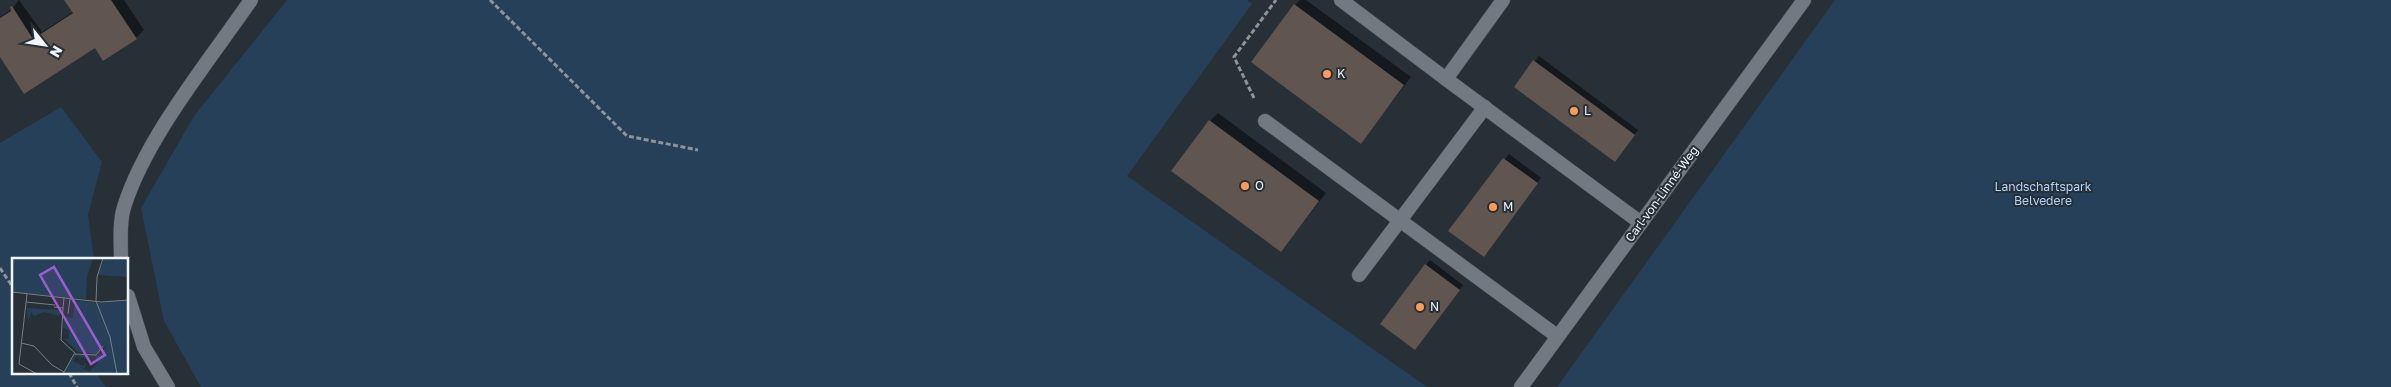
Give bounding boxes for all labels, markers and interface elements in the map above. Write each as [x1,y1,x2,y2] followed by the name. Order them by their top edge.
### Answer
[20,20,70,70] north arrow
[47,43,67,61] text: N
[1337,66,1345,81] place label: K
[1321,68,1333,80] marker: K
[1584,103,1591,118] place label: L
[1568,105,1580,117] marker: L
[1622,143,1701,244] street label: Carl-von-Linné-Weg
[1255,178,1264,193] place label: O
[1995,179,2092,208] park label: Landschaftspark Belvedere
[1239,180,1251,192] marker: O
[1503,199,1513,214] place label: M
[1487,201,1499,213] marker: M
[12,258,129,374] inset map
[1430,299,1439,314] place label: N
[1414,301,1426,313] marker: N

